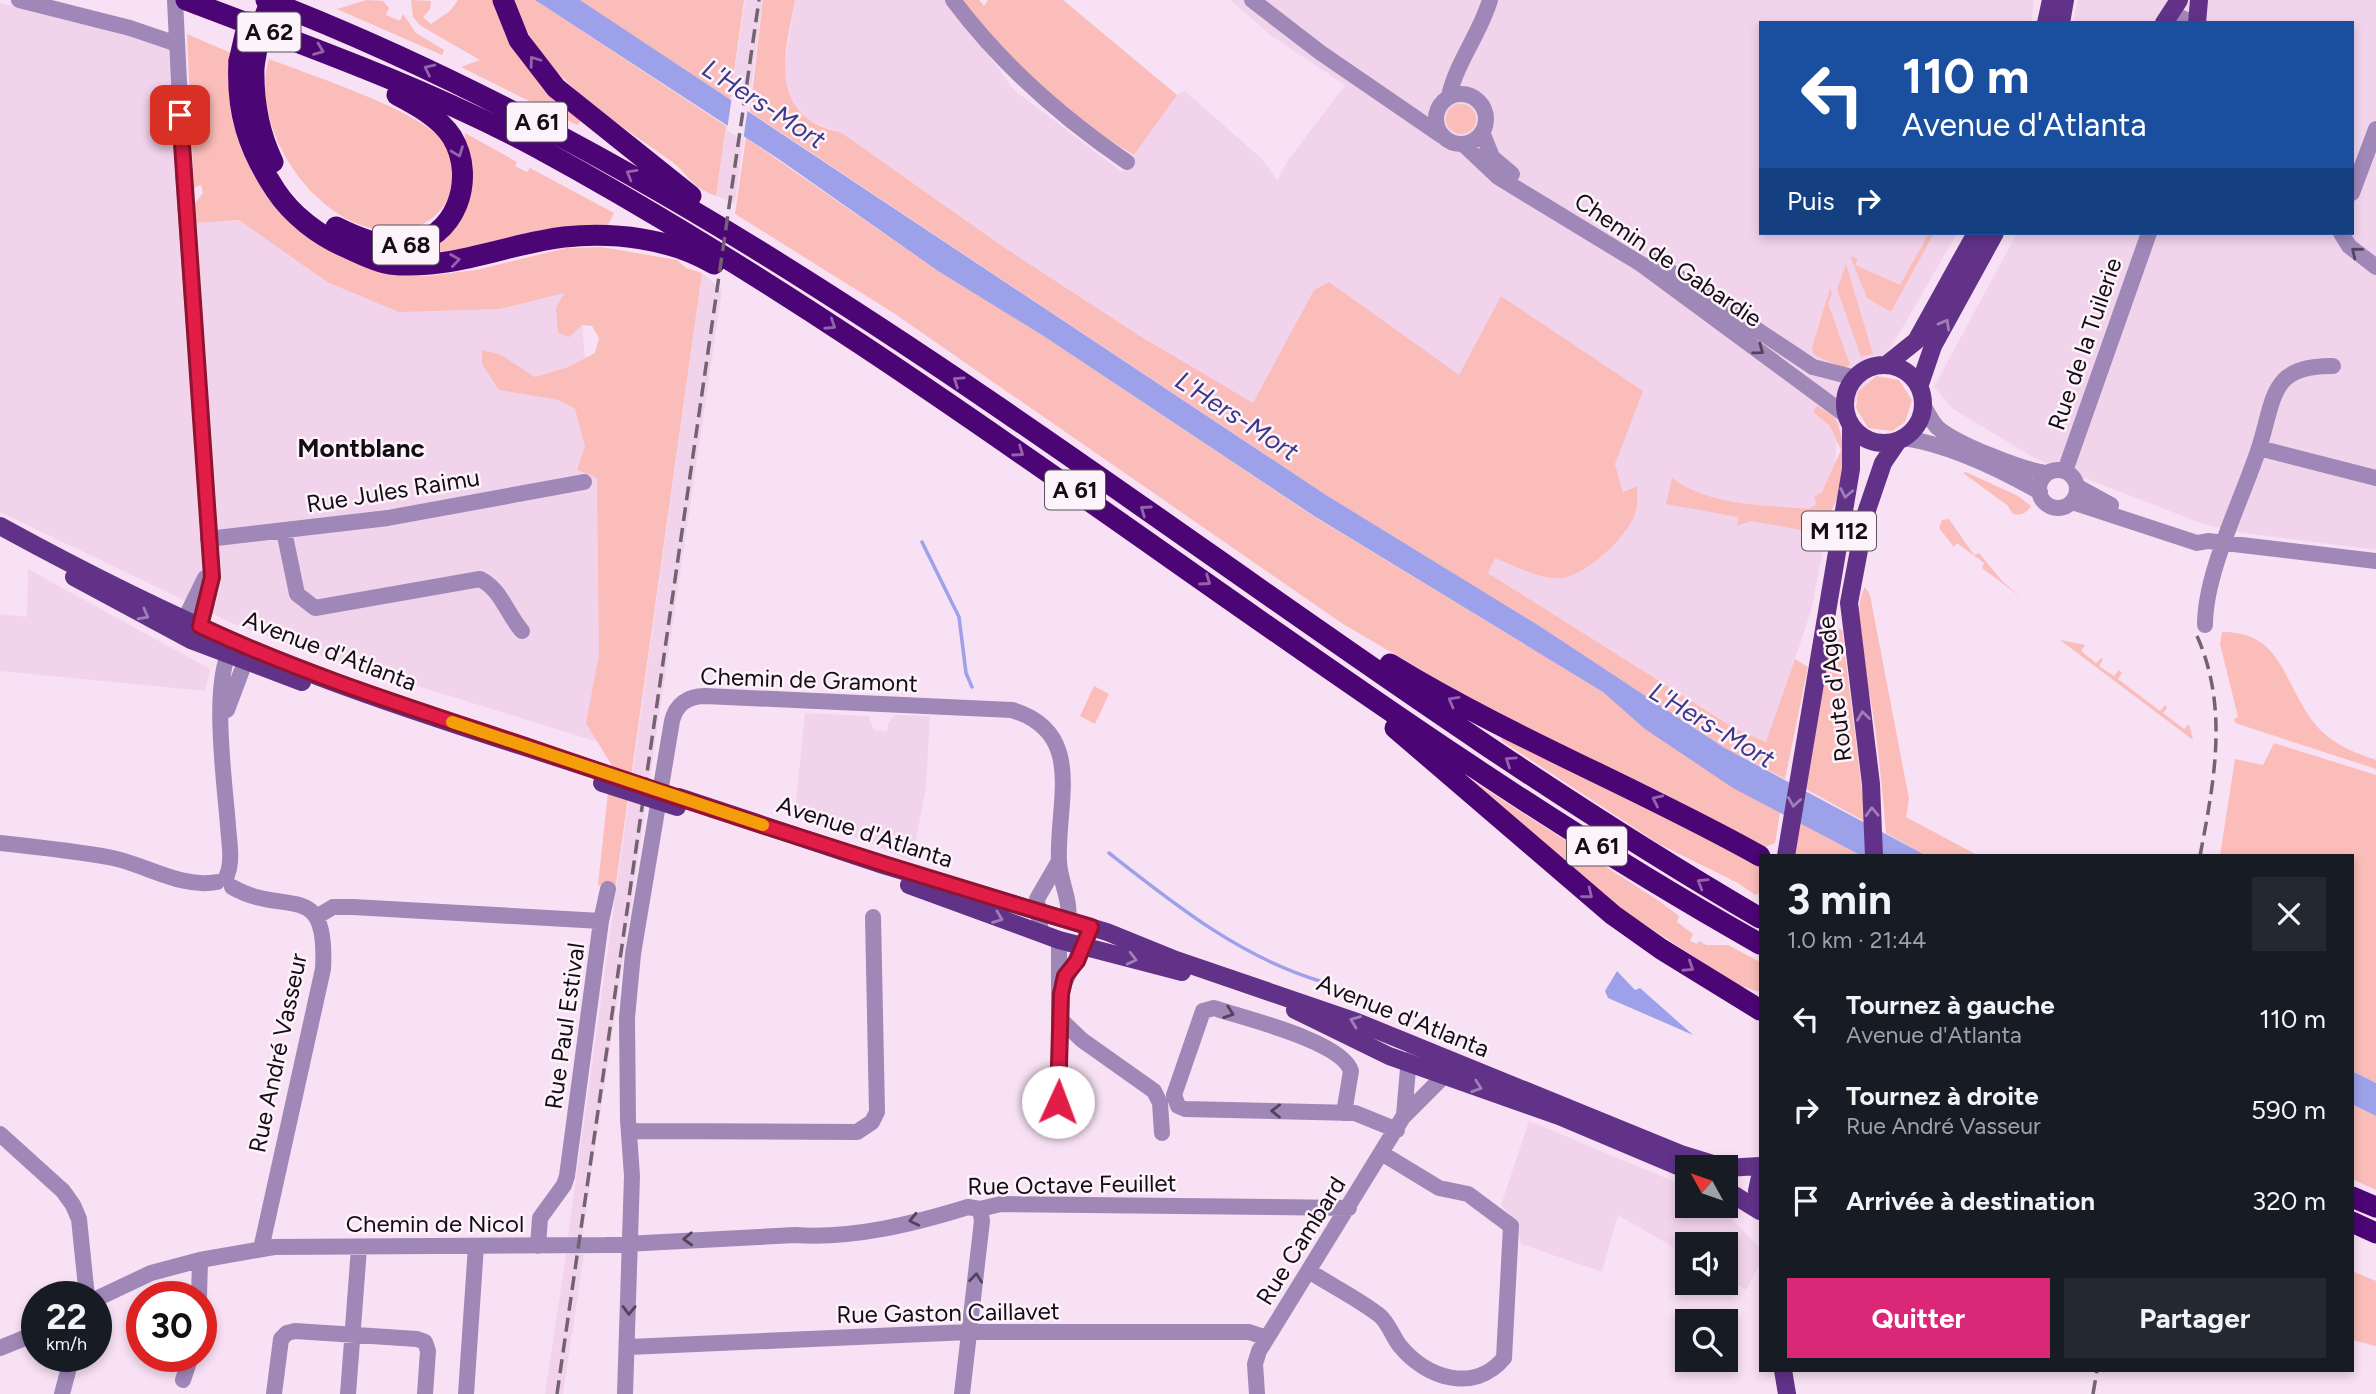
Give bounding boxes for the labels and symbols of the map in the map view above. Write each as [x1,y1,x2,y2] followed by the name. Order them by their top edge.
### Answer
[238,12,300,52] road number: A 62
[312,42,324,56] one-way arrow
[696,52,832,156] water label: L'Hers-Mort
[530,56,542,69] one-way arrow
[424,64,436,78] one-way arrow
[150,85,210,145] pin
[507,102,567,141] road number: A 61
[450,146,464,158] one-way arrow
[625,169,638,182] one-way arrow
[1569,186,1768,333] street label: Chemin de Gabardie
[373,226,439,264] road number: A 68
[2352,247,2364,260] one-way arrow
[449,253,460,268] one-way arrow
[2041,254,2128,434] street label: Rue de la Tuilerie
[823,316,836,329] one-way arrow
[1937,319,1950,331] one-way arrow
[1751,342,1764,354] one-way arrow
[1169,364,1305,468] water label: L'Hers-Mort
[953,377,966,389] one-way arrow
[297,432,425,464] district label: Montblanc
[1012,444,1025,457] one-way arrow
[304,462,482,519] street label: Rue Jules Raimu
[1045,470,1105,510] road number: A 61
[1839,487,1854,499] one-way arrow
[1140,506,1153,518] one-way arrow
[1802,512,1876,551] road number: M 112
[1199,573,1212,586] one-way arrow
[239,604,421,697] street label: Avenue d'Atlanta
[136,607,149,620] one-way arrow
[1811,615,1858,764] street label: Route d'Agde
[700,661,918,698] street label: Chemin de Gramont
[1644,675,1781,775] water label: L'Hers-Mort
[1448,696,1460,709] one-way arrow
[1856,710,1871,722] one-way arrow
[1505,757,1518,769] one-way arrow
[773,789,957,874] street label: Avenue d'Atlanta
[1652,794,1664,808] one-way arrow
[1787,796,1802,808] one-way arrow
[1865,807,1880,818] one-way arrow
[1567,826,1627,866] road number: A 61
[1696,879,1709,892] one-way arrow
[1579,886,1592,898] one-way arrow
[991,910,1003,924] one-way arrow
[538,941,591,1111] street label: Rue Paul Estival
[242,951,313,1155] street label: Rue André Vasseur
[1126,951,1138,965] one-way arrow
[1681,959,1694,972] one-way arrow
[1313,968,1494,1063] street label: Avenue d'Atlanta
[1222,1005,1234,1019] one-way arrow
[1349,1015,1361,1029] one-way arrow
[1021,1065,1095,1139] position arrow
[1470,1079,1482,1093] one-way arrow
[1270,1103,1281,1119] one-way arrow
[1675,1155,1738,1218] north arrow
[967,1168,1177,1201] street label: Rue Octave Feuillet
[1250,1171,1352,1310] street label: Rue Cambard
[346,1209,524,1238] street label: Chemin de Nicol
[908,1212,920,1227] one-way arrow
[682,1231,693,1246] one-way arrow
[968,1272,983,1283] one-way arrow
[126,1281,217,1372] speed limit sign: 30
[836,1296,1060,1329] street label: Rue Gaston Caillavet
[622,1305,637,1316] one-way arrow

